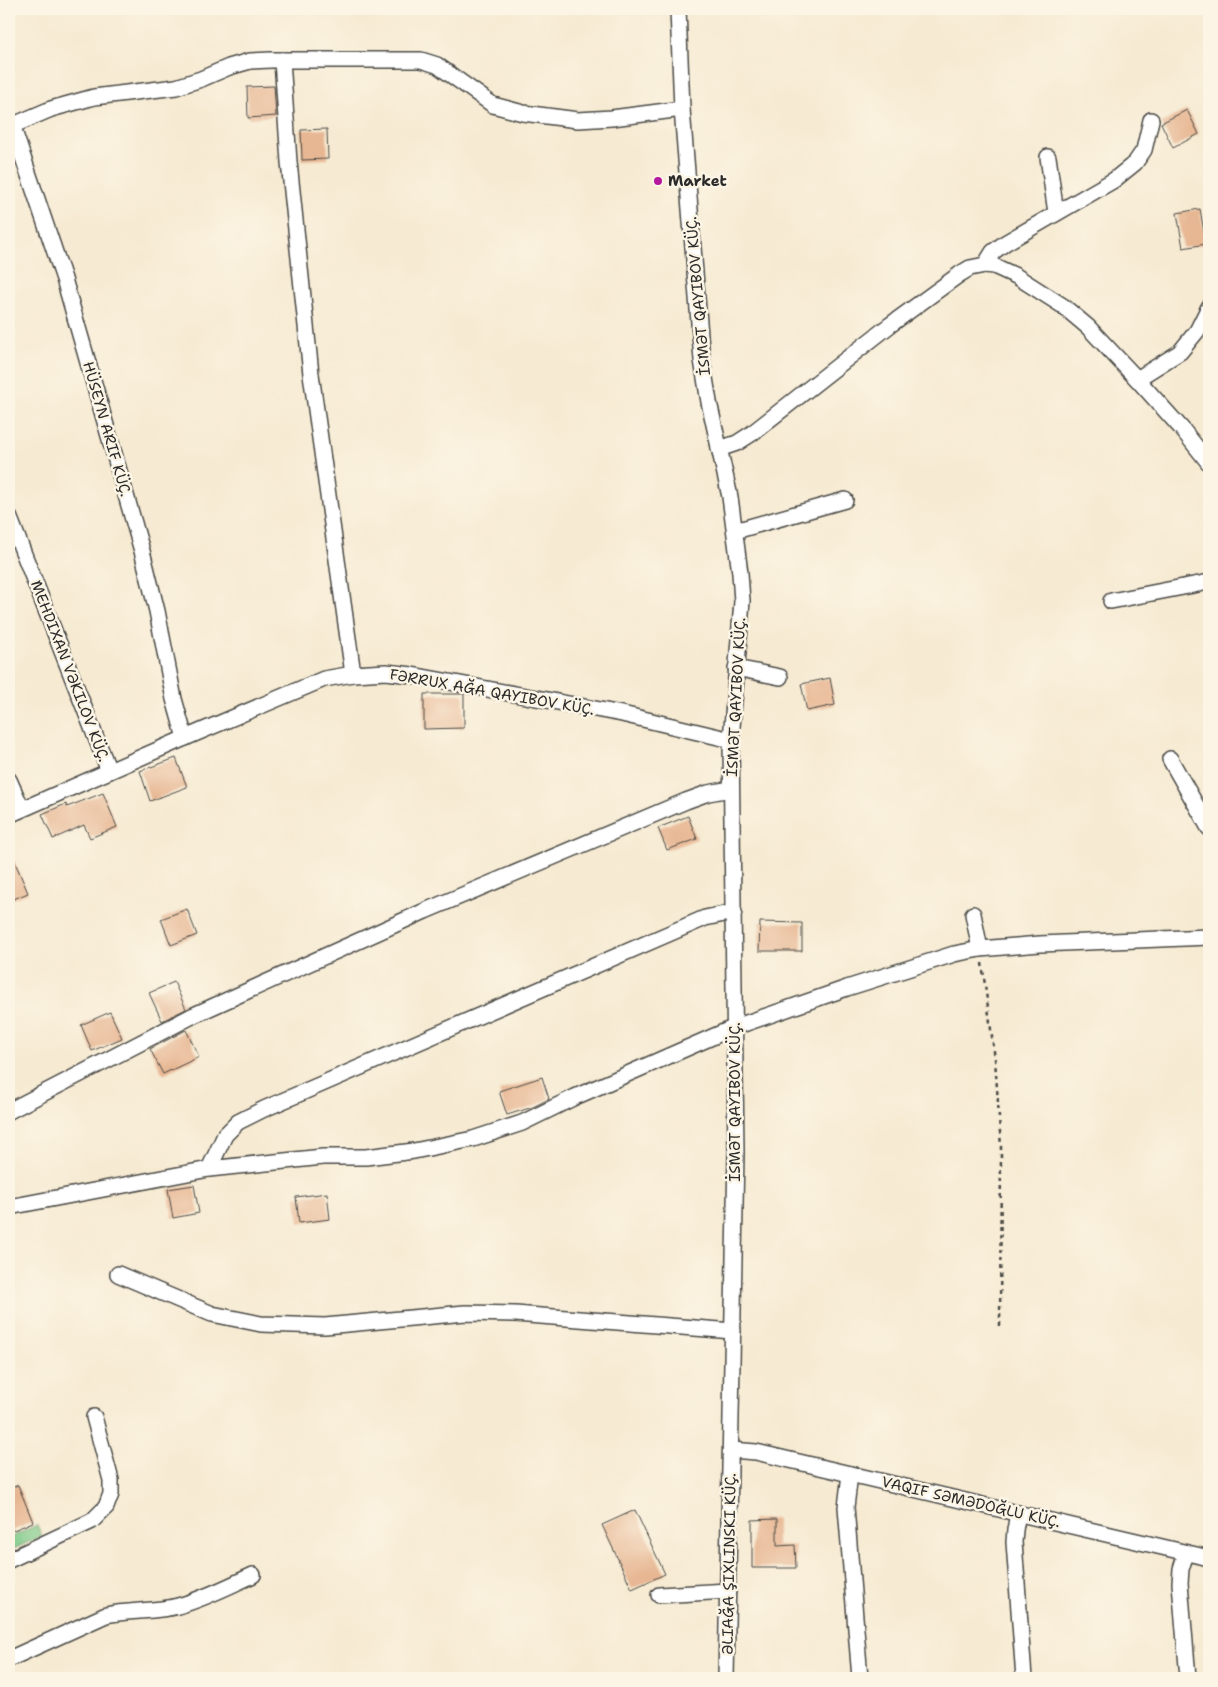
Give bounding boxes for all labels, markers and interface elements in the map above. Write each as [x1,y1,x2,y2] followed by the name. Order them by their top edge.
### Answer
[668,171,727,191] place label: Market
[652,175,664,187] marker: Market
[681,215,715,376] street label: İSMƏT QAYIBOV KÜÇ.
[78,359,136,499] street label: HÜSEYN ARIF KÜÇ.
[26,577,114,765] street label: MEHDIXAN VƏKILOV KÜÇ.
[722,617,750,777] street label: İSMƏT QAYIBOV KÜÇ.
[388,663,596,720] street label: FƏRRUX AĞA QAYIBOV KÜÇ.
[725,1022,745,1182] street label: İSMƏT QAYIBOV KÜÇ.
[880,1471,1063,1532] street label: VAQIF SƏMƏDOĞLU KÜÇ.
[716,1473,741,1655] street label: ƏLIAĞA ŞIXLINSKI KÜÇ.

